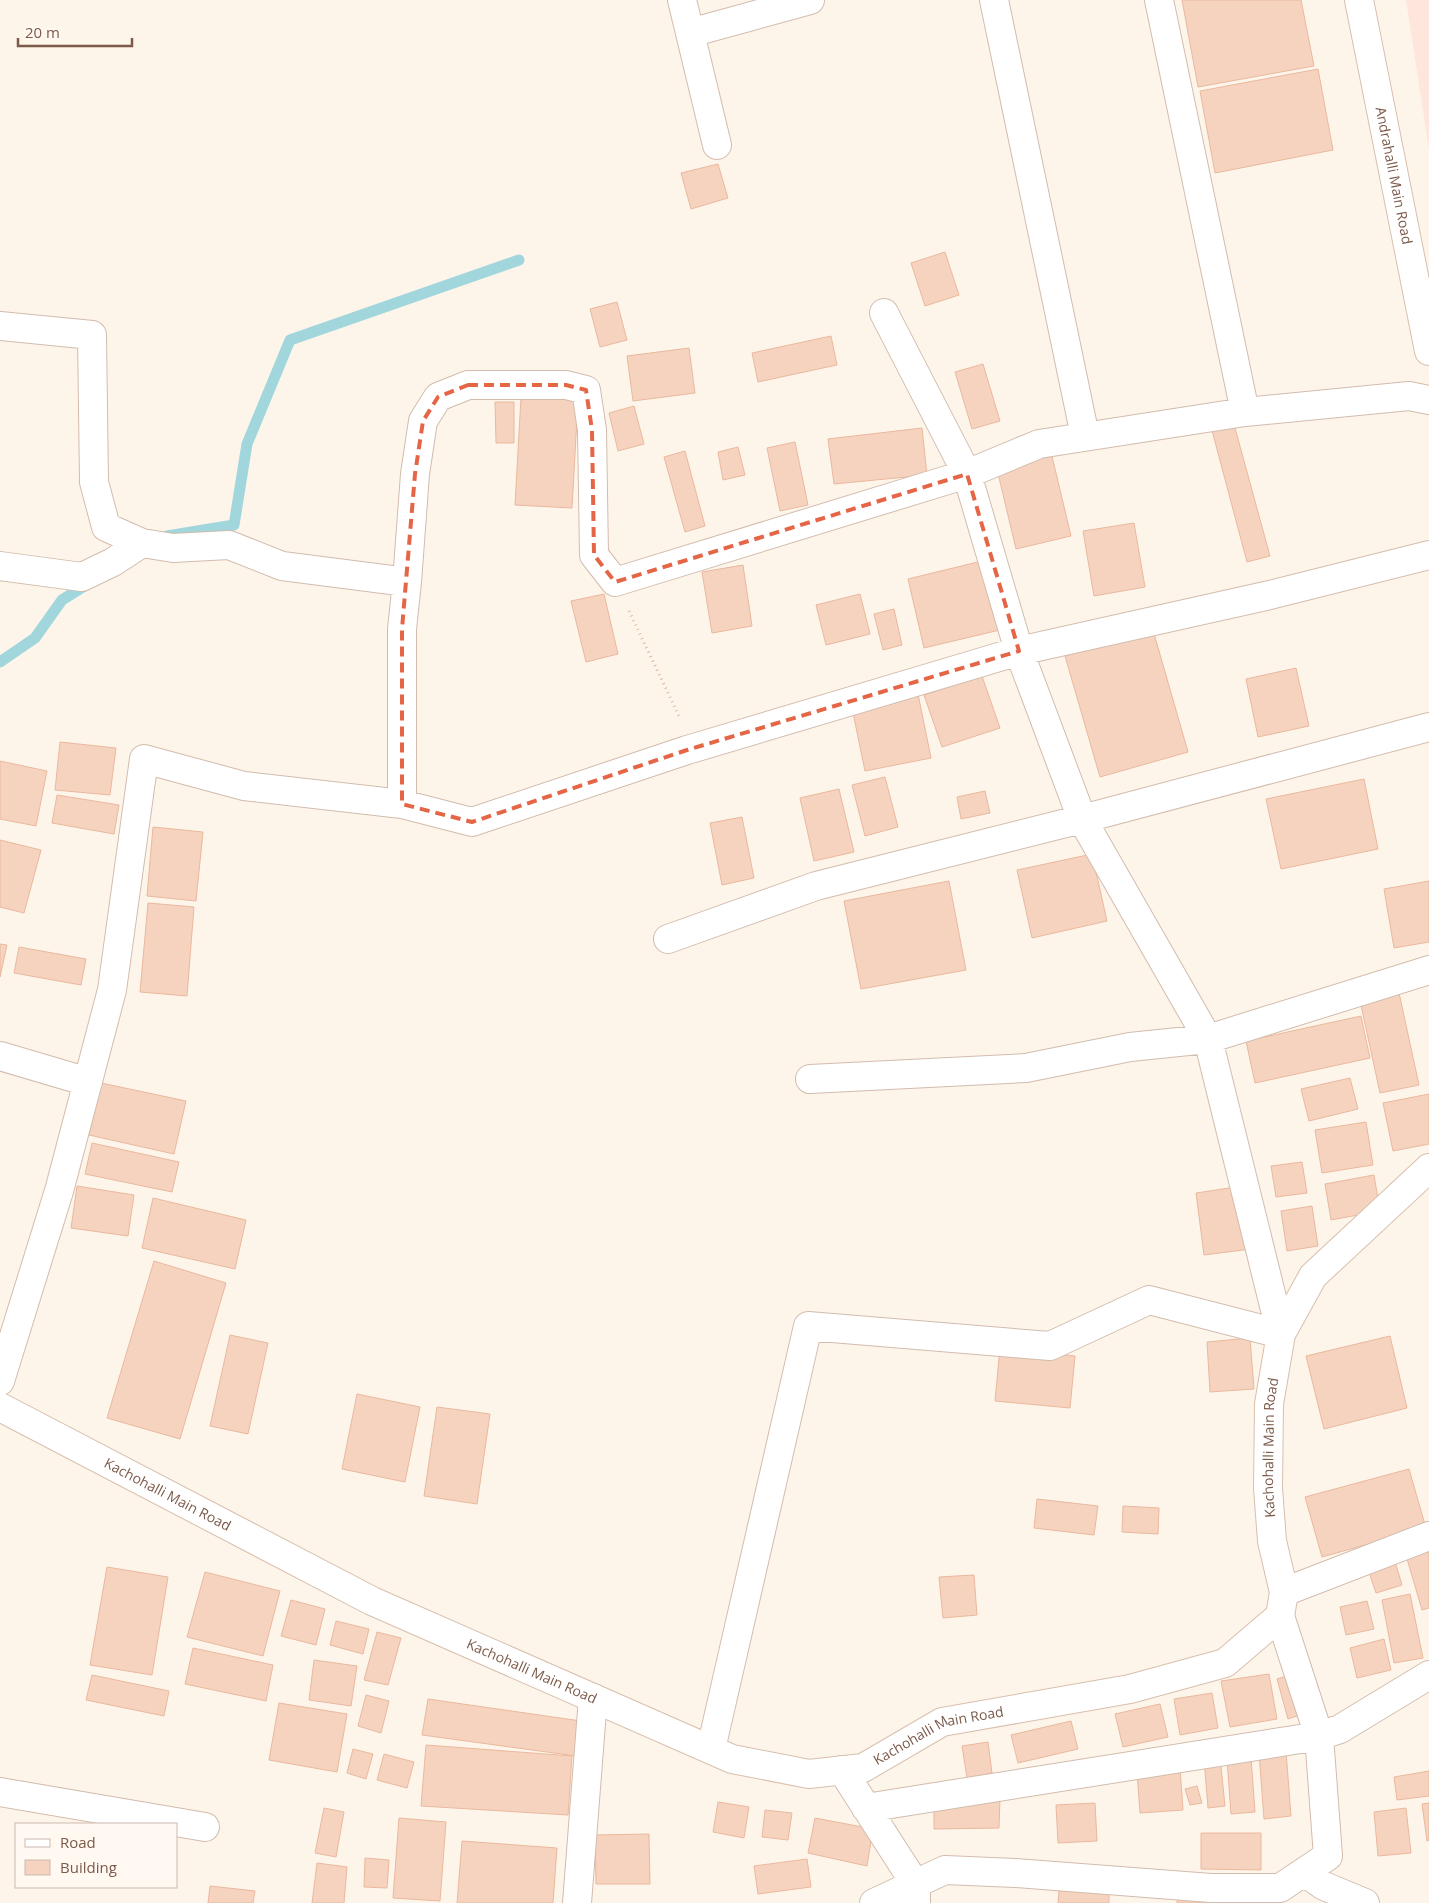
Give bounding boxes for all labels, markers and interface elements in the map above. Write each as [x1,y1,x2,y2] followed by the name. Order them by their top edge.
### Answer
[18,15,131,47] scale bar
[25,22,60,42] text: 20 m
[1372,105,1417,246] street label: Andrahalli Main Road
[1258,1376,1282,1518] street label: Kachohalli Main Road
[101,1453,234,1535] street label: Kachohalli Main Road
[464,1634,600,1708] street label: Kachohalli Main Road
[870,1701,1005,1769] street label: Kachohalli Main Road
[15,1823,178,1888] legend
[60,1832,96,1852] text: Road
[60,1857,117,1877] text: Building

